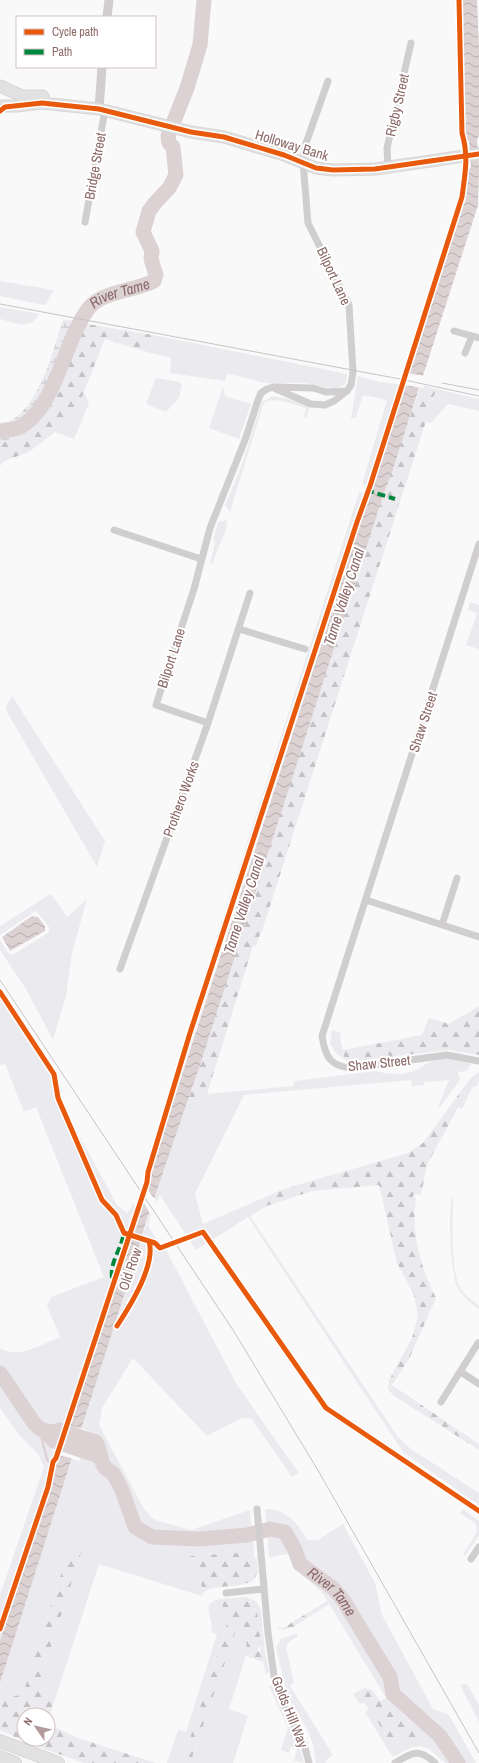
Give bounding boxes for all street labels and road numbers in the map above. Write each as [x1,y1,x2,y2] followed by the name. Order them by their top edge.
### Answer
[381,72,413,138] street label: Rigby Street
[253,125,331,165] street label: Holloway Bank
[80,131,110,201] street label: Bridge Street
[313,244,355,308] street label: Bilport Lane
[153,626,189,690] street label: Bilport Lane
[405,689,441,755] street label: Shaw Street
[159,758,203,839] street label: Prothero Works
[347,1051,411,1075] street label: Shaw Street
[114,1245,146,1293] street label: Old Row
[268,1674,313,1751] street label: Golds Hill Way

